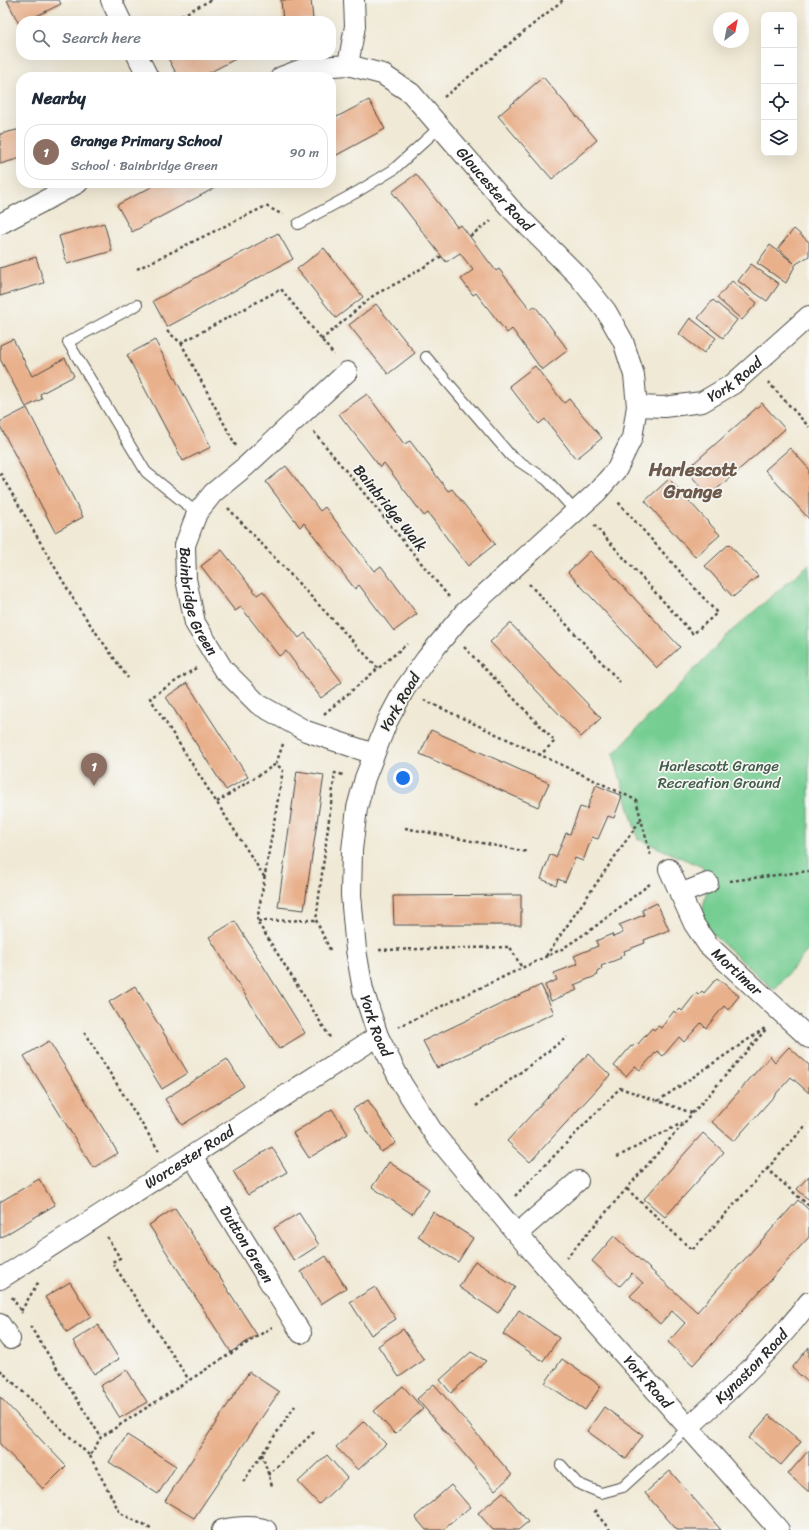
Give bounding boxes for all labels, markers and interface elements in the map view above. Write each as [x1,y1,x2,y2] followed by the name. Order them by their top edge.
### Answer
[713,12,749,48] north arrow
[761,12,797,156] map controls
[761,12,797,48] button: +
[16,16,336,60] search box
[62,25,141,51] text: Search here
[30,27,52,49] icon: search
[761,48,797,84] button: −
[32,83,86,113] text: Nearby
[761,84,797,120] button: locate
[761,120,797,156] button: layers
[71,128,222,154] text: Grange Primary School
[43,141,49,164] text: 1
[289,141,319,164] text: 90 m
[449,141,540,238] street label: Gloucester Road
[71,154,218,177] text: School · Bainbridge Green
[702,350,769,410] street label: York Road
[648,453,737,508] district label: Harlescott Grange
[347,459,434,558] street label: Bainbridge Walk
[172,547,225,661] street label: Bainbridge Green
[373,667,428,736] street label: York Road
[81,753,107,786] pin: 1
[658,753,781,796] park label: Harlescott Grange Recreation Ground
[393,768,413,788] your location
[705,941,769,1003] street label: Mortimar
[352,991,400,1062] street label: York Road
[139,1118,240,1196] street label: Worcester Road
[212,1200,281,1289] street label: Dutton Green
[708,1322,795,1410] street label: Kynaston Road
[617,1349,680,1416] street label: York Road

